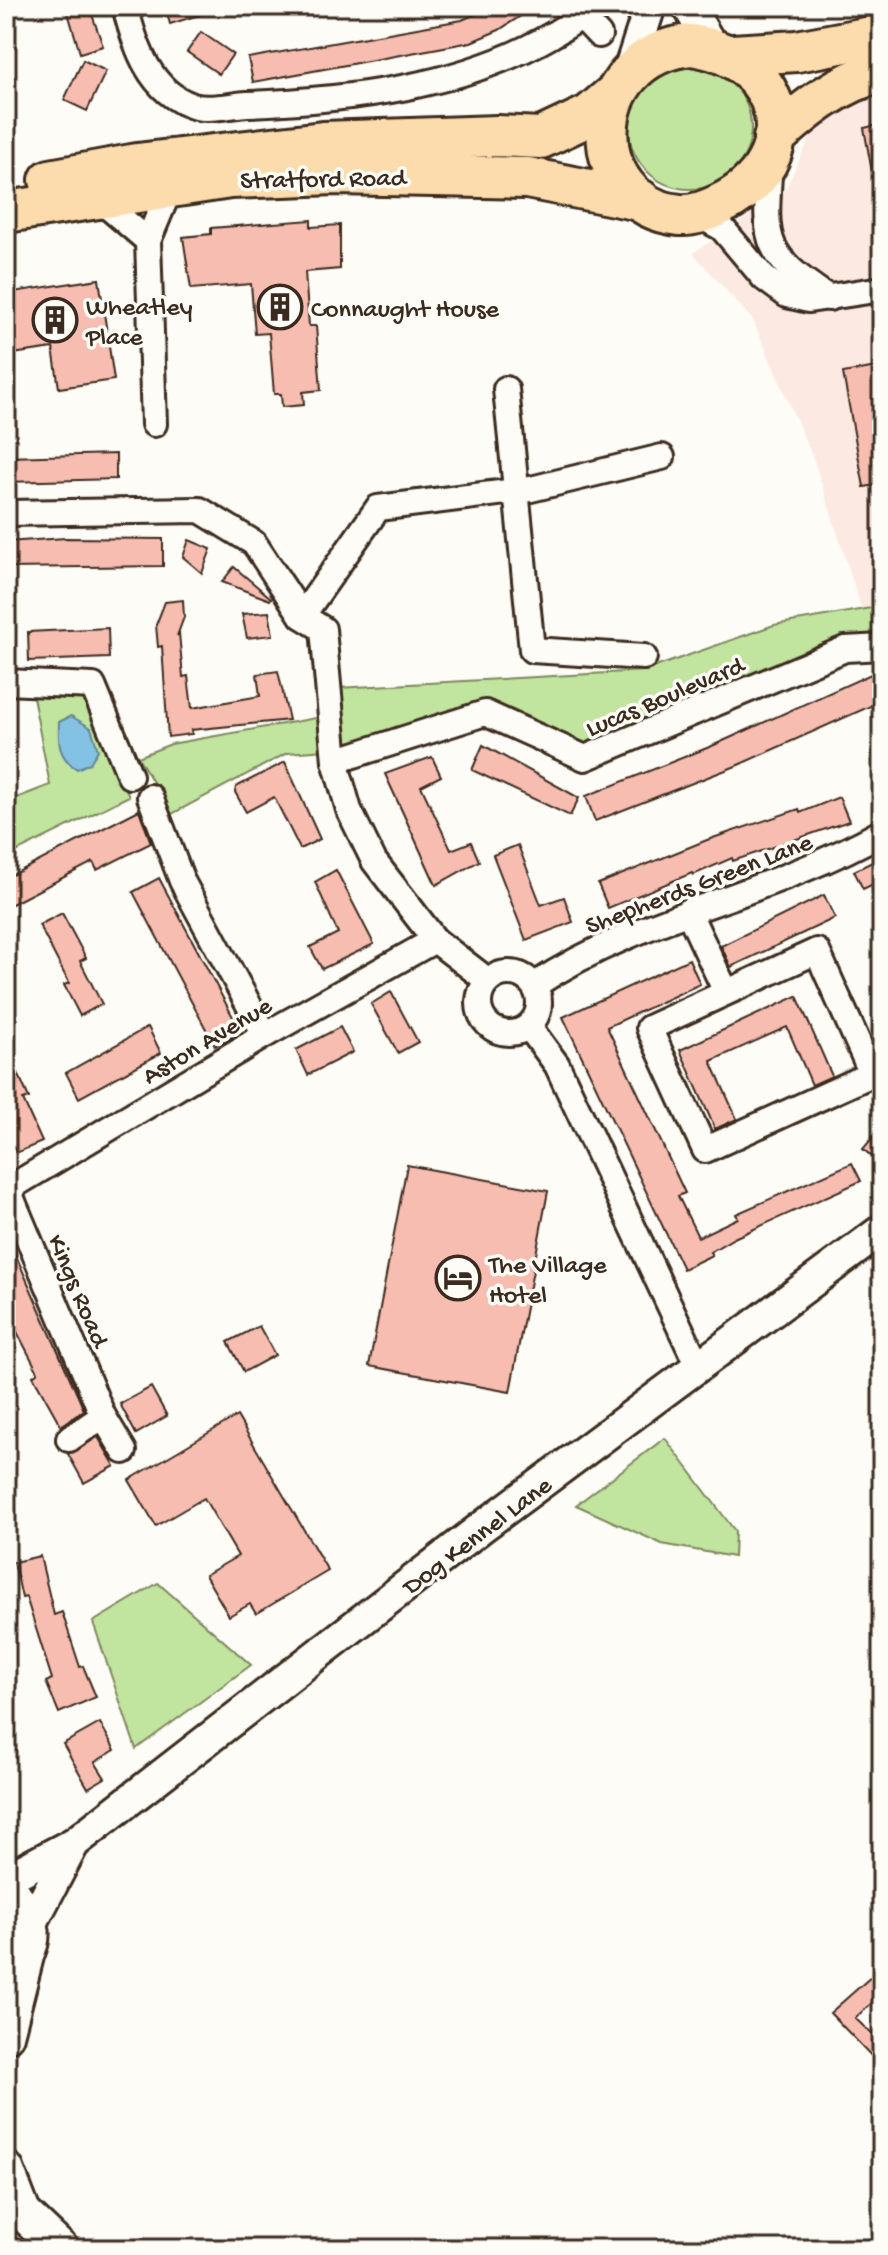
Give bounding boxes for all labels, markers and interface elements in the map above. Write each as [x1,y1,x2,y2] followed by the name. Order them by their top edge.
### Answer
[240,165,408,198] street label: Stratford Road
[256,283,304,331] building icon: Connaught House
[85,294,193,355] place label: Wheatley Place
[31,296,79,344] building icon: Wheatley Place
[311,296,500,327] place label: Connaught House
[582,651,751,746] street label: Lucas Boulevard
[582,828,818,944] street label: Shepherds Green Lane
[138,992,279,1094] street label: Aston Avenue
[38,1231,114,1354] street label: Kings Road
[487,1252,607,1313] place label: The Village Hotel
[434,1254,482,1302] hotel icon: The Village Hotel
[396,1471,560,1605] street label: Dog Kennel Lane

